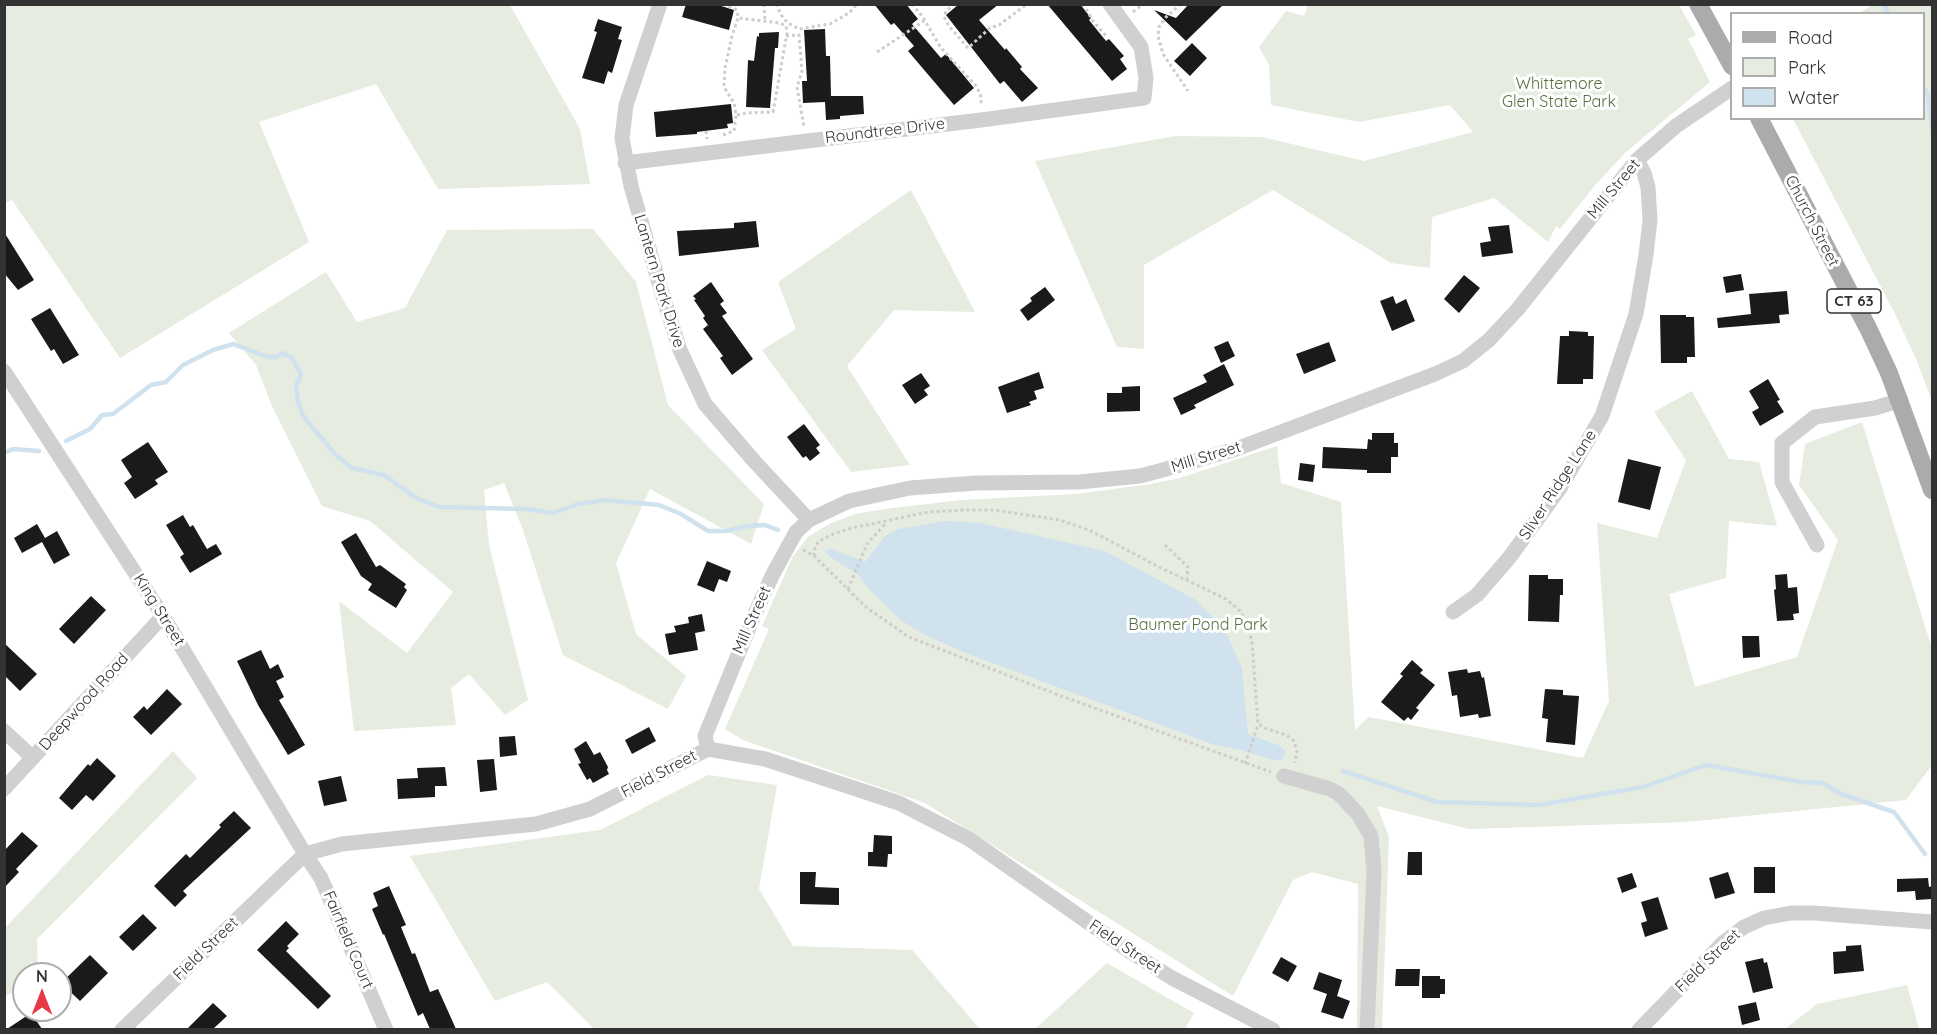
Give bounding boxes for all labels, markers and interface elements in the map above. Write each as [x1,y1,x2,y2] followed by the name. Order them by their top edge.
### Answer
[1730,12,1925,120] legend
[1788,26,1833,49] text: Road
[1788,56,1826,79] text: Park
[1502,74,1616,112] park label: Whittemore Glen State Park
[1788,86,1839,109] text: Water
[824,114,946,148] street label: Roundtree Drive
[1583,155,1645,223] street label: Mill Street
[1781,172,1843,270] street label: Church Street
[630,212,688,350] street label: Lantern Park Drive
[1827,289,1881,313] road number: CT 63
[1515,426,1601,544] street label: Sliver Ridge Lane
[1169,437,1243,477] street label: Mill Street
[129,570,189,650] street label: King Street
[729,583,775,657] street label: Mill Street
[1128,615,1268,635] park label: Baumer Pond Park
[35,649,133,755] street label: Deepwood Road
[618,746,700,802] street label: Field Street
[319,888,377,992] street label: Fairfield Court
[170,913,242,985] street label: Field Street
[1085,916,1165,978] street label: Field Street
[1672,925,1744,997] street label: Field Street
[12,962,72,1022] north arrow
[36,966,48,986] text: N

